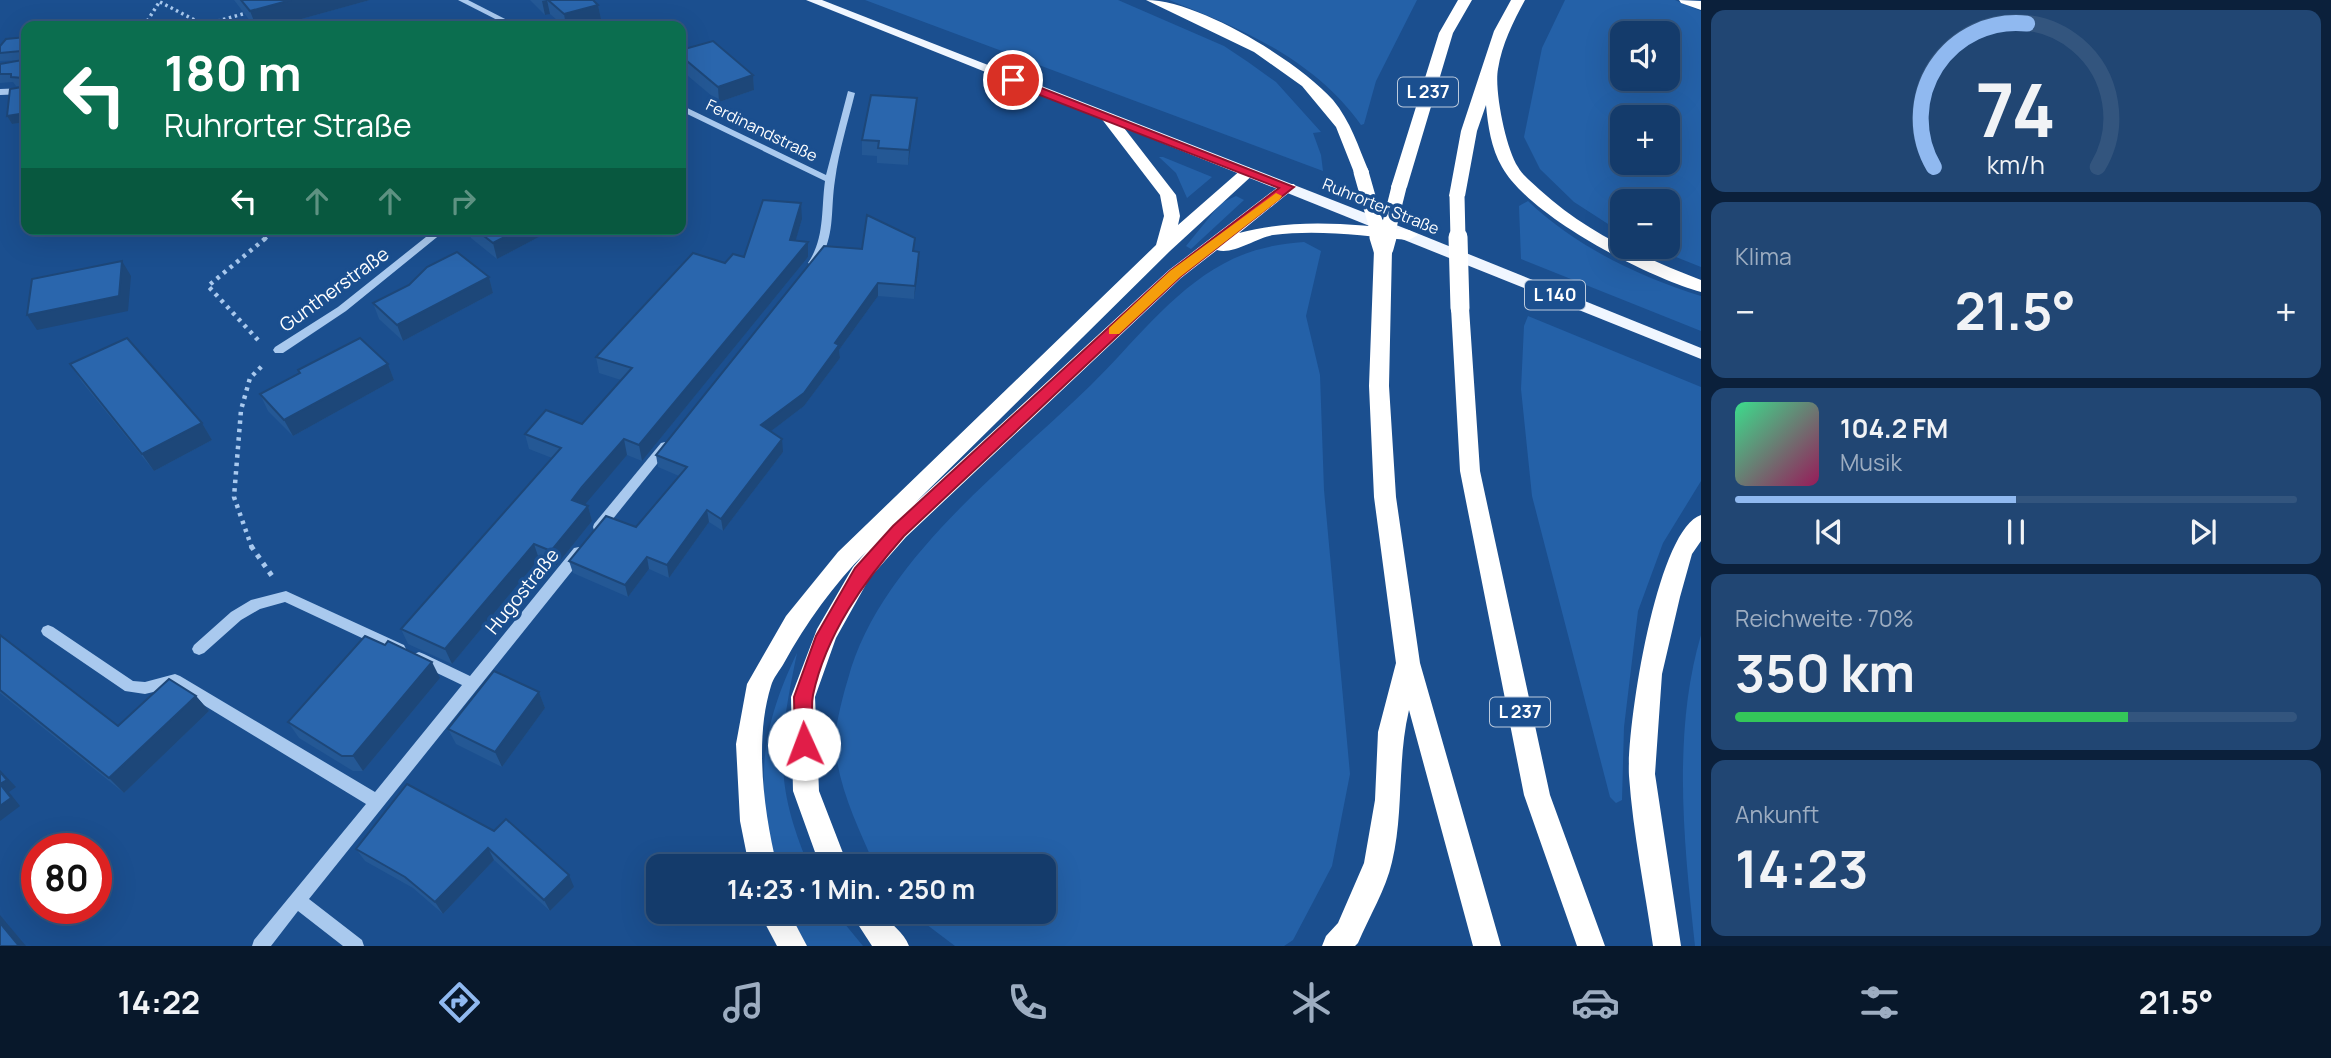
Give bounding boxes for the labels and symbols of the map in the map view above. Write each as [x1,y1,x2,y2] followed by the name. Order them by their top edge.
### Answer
[983,50,1043,110] pin
[1398,78,1458,106] road number: L 237
[703,94,821,166] street label: Ferdinandstraße
[1319,173,1443,239] street label: Ruhrorter Straße
[274,240,394,338] street label: Guntherstraße
[1525,281,1585,310] road number: L 140
[479,542,565,640] street label: Hugostraße
[1490,698,1550,726] road number: L 237
[767,707,841,781] position arrow
[21,833,112,924] speed limit sign: 80

